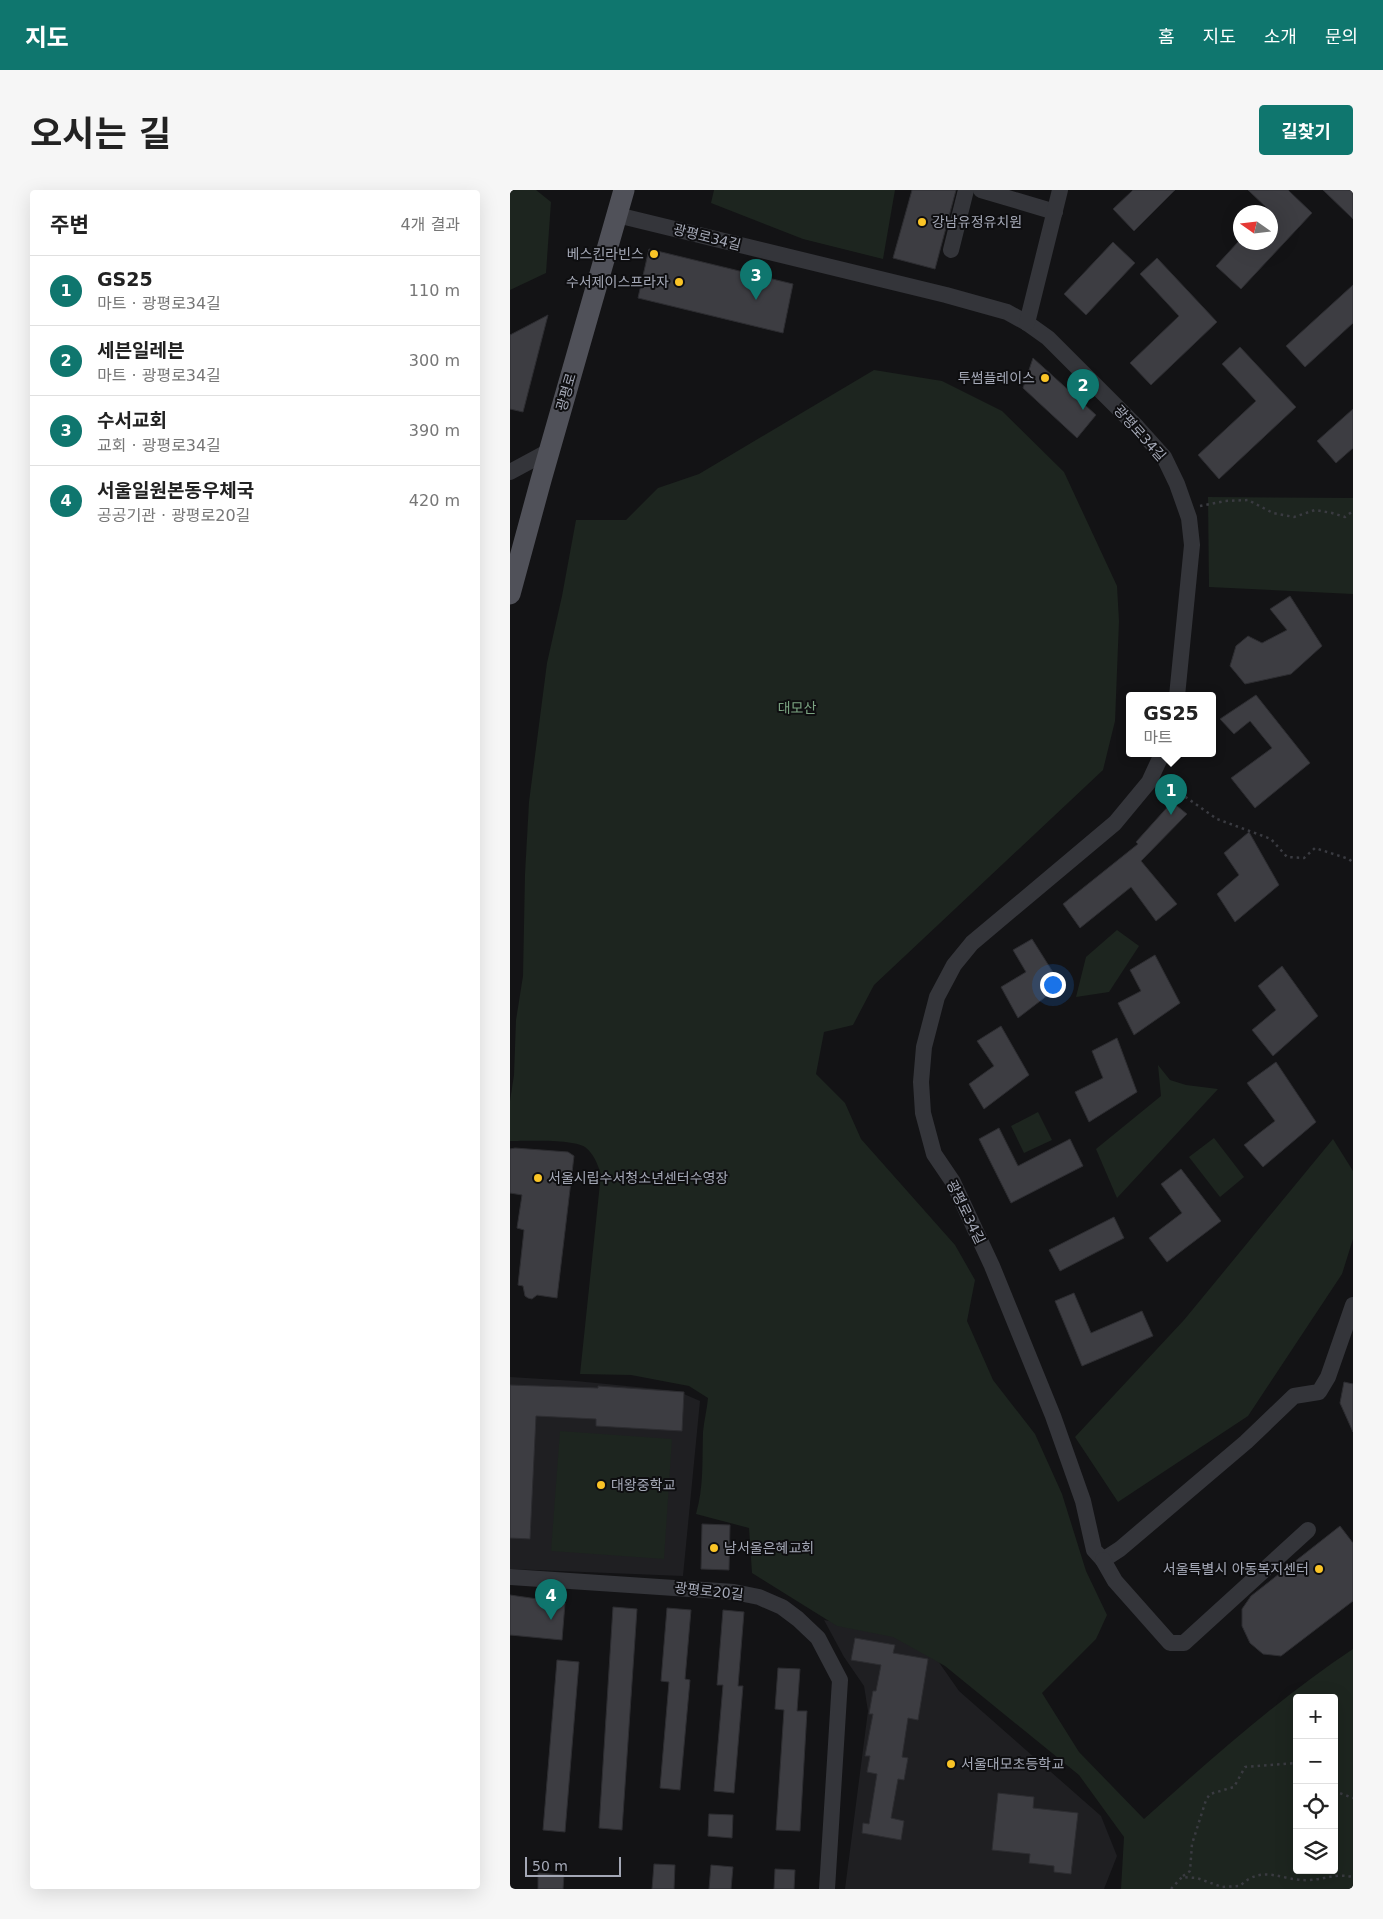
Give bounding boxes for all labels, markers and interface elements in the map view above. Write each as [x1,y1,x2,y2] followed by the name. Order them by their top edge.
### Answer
[25,24,69,52] text: 지도
[1158,26,1175,47] text: 홈
[1203,26,1236,47] text: 지도
[1264,26,1297,47] text: 소개
[1325,26,1358,47] text: 문의
[1259,105,1353,155] button: 길찾기
[30,114,171,154] text: 오시는 길
[1233,205,1278,250] north arrow
[50,213,89,237] text: 주변
[932,214,1022,230] place label: 강남유정유치원
[401,215,460,234] text: 4개 결과
[916,216,928,228] marker: 강남유정유치원
[671,221,743,253] street label: 광평로34길
[567,246,644,262] place label: 베스킨라빈스
[648,248,660,260] marker: 베스킨라빈스
[740,259,772,300] pin: 3
[97,268,153,290] text: GS25
[566,274,669,290] place label: 수서제이스프라자
[673,276,685,288] marker: 수서제이스프라자
[60,281,72,300] text: 1
[409,281,460,300] text: 110 m
[97,294,221,313] text: 마트 · 광평로34길
[97,339,184,361] text: 세븐일레븐
[60,351,72,370] text: 2
[409,351,460,370] text: 300 m
[97,366,221,385] text: 마트 · 광평로34길
[1067,369,1099,410] pin: 2
[958,370,1035,386] place label: 투썸플레이스
[553,371,579,413] street label: 광평로
[1039,372,1051,384] marker: 투썸플레이스
[1111,402,1169,464] street label: 광평로34길
[97,409,167,431] text: 수서교회
[60,421,72,440] text: 3
[409,421,460,440] text: 390 m
[97,436,221,455] text: 교회 · 광평로34길
[97,479,254,501] text: 서울일원본동우체국
[60,491,72,510] text: 4
[409,491,460,510] text: 420 m
[97,506,250,525] text: 공공기관 · 광평로20길
[1126,692,1216,757] popup
[778,700,816,716] park label: 대모산
[1143,702,1199,724] text: GS25
[1143,728,1173,747] text: 마트
[1155,774,1187,815] pin: 1
[1040,972,1066,998] your location
[548,1170,728,1186] place label: 서울시립수서청소년센터수영장
[532,1172,544,1184] marker: 서울시립수서청소년센터수영장
[944,1177,988,1247] street label: 광평로34길
[611,1477,676,1493] place label: 대왕중학교
[595,1479,607,1491] marker: 대왕중학교
[724,1540,814,1556] place label: 남서울은혜교회
[708,1542,720,1554] marker: 남서울은혜교회
[1163,1561,1309,1577] place label: 서울특별시 아동복지센터
[1313,1563,1325,1575] marker: 서울특별시 아동복지센터
[535,1579,567,1620] pin: 4
[674,1579,744,1603] street label: 광평로20길
[1293,1694,1338,1874] map controls
[1293,1694,1338,1739] button: +
[1293,1739,1338,1784] button: −
[961,1756,1064,1772] place label: 서울대모초등학교
[945,1758,957,1770] marker: 서울대모초등학교
[1293,1784,1338,1829] button: locate
[1293,1829,1338,1874] button: layers
[525,1854,621,1877] scale bar
[532,1858,568,1874] text: 50 m

